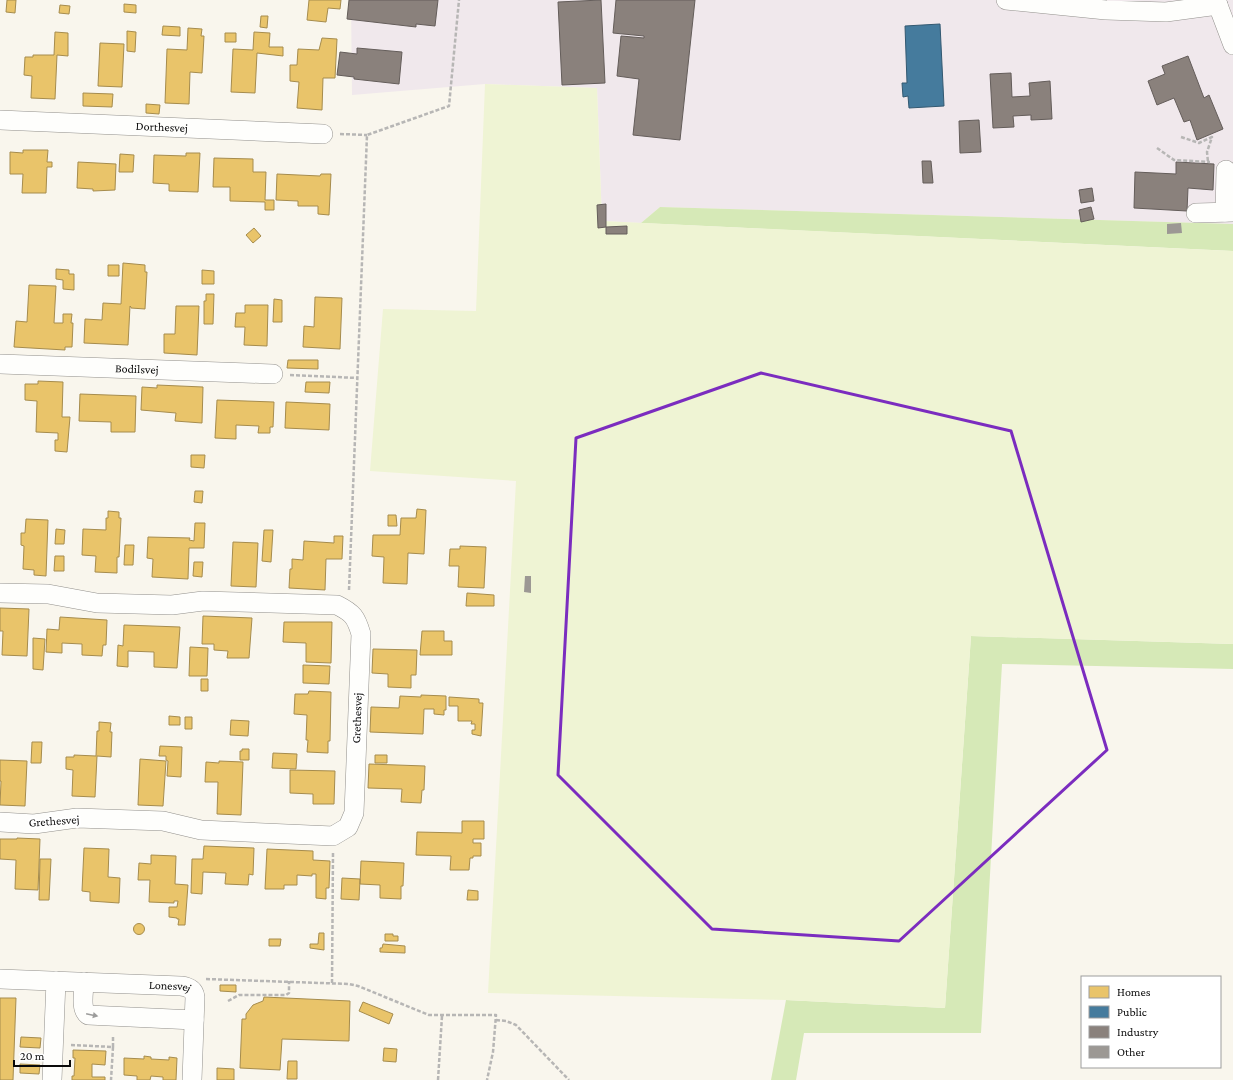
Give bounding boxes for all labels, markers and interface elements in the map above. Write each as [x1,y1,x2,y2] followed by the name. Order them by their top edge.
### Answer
[135,119,188,135] street label: Dorthesvej
[115,361,159,377] street label: Bodilsvej
[349,692,365,744] street label: Grethesvej
[28,812,80,830] street label: Grethesvej
[1081,976,1221,1068] legend
[149,978,194,995] street label: Lonesvej
[1117,985,1151,999] text: Homes
[1117,1005,1147,1019] text: Public
[86,1012,99,1018] one-way arrow
[1117,1025,1159,1039] text: Industry
[14,1042,70,1068] scale bar
[1117,1045,1146,1059] text: Other
[20,1049,45,1063] text: 20 m

